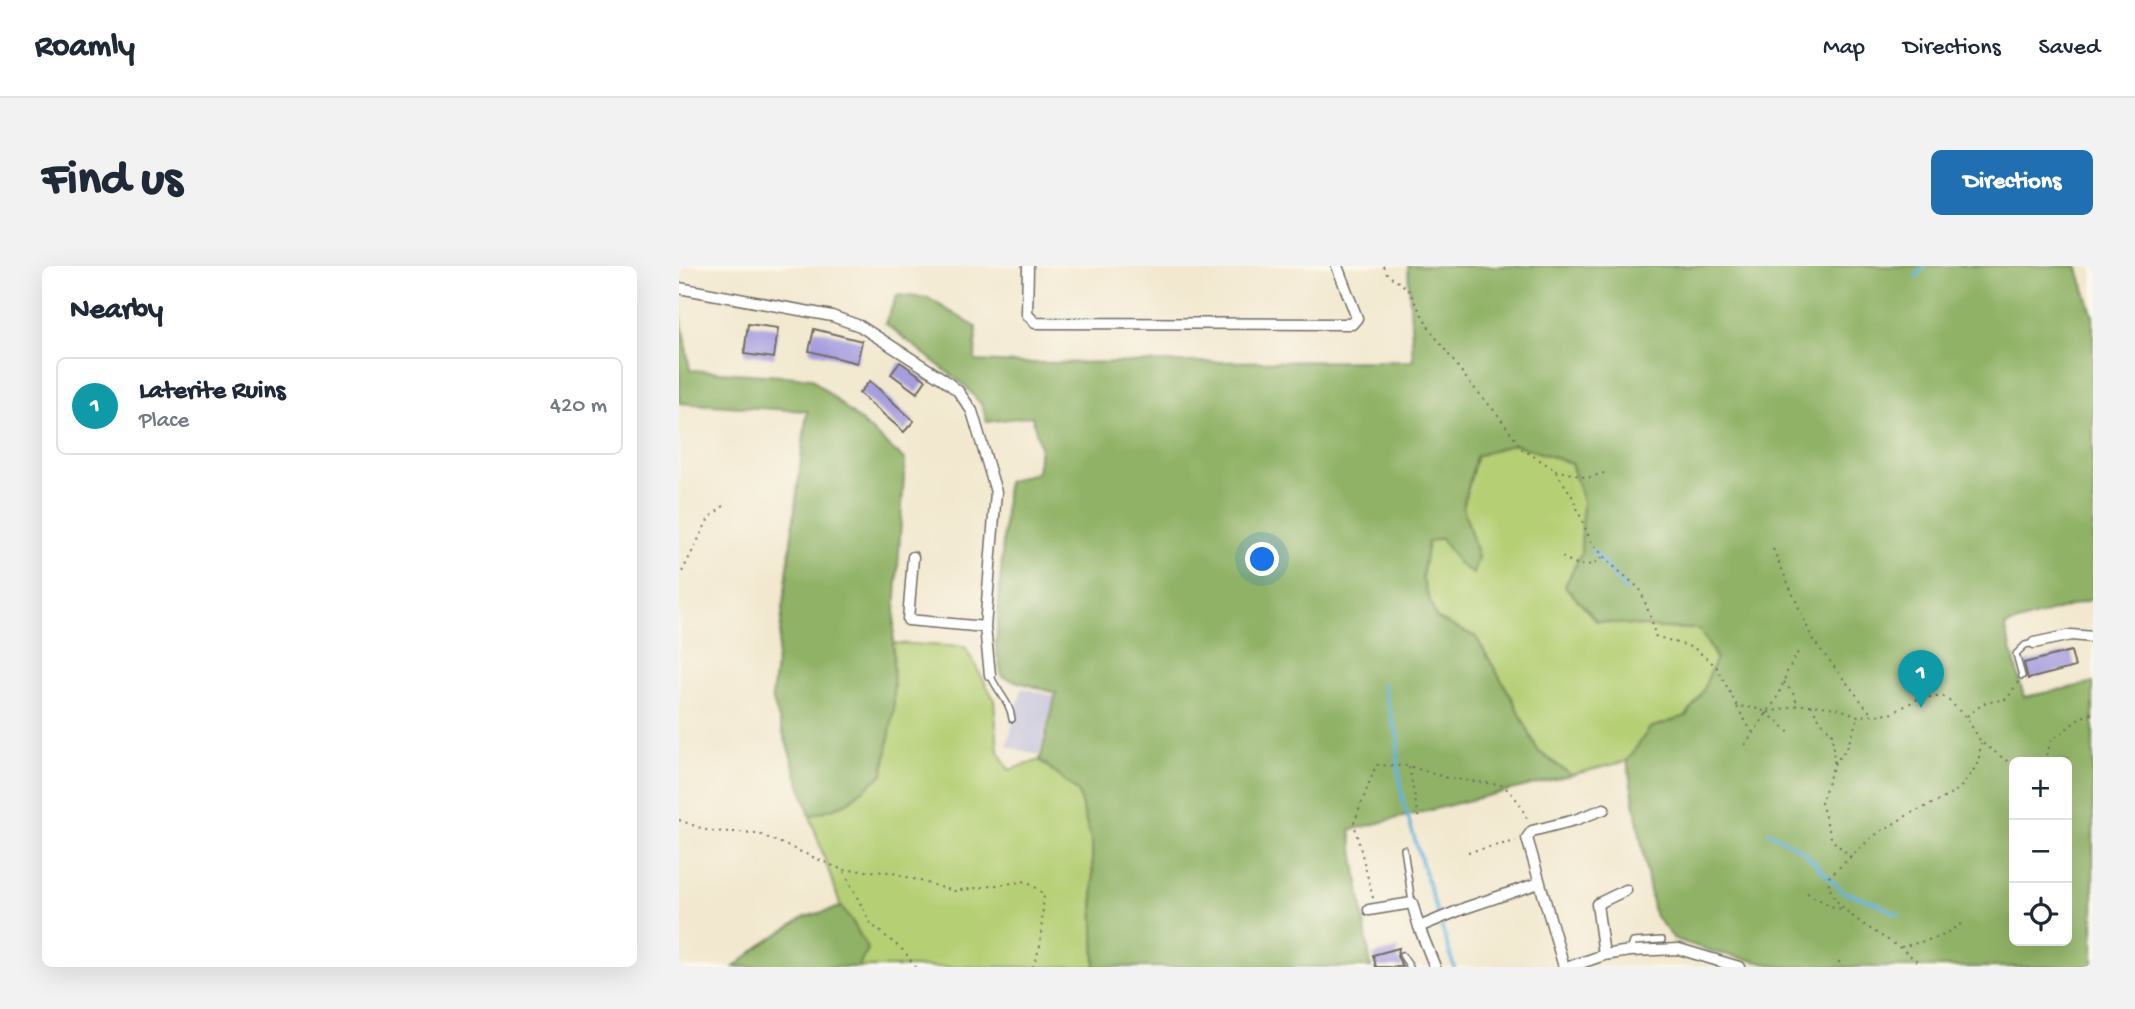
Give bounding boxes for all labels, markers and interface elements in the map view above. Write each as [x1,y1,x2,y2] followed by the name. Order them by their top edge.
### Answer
[35,29,135,67] text: Roamly
[1823,34,1865,63] text: Map
[1903,34,2001,63] text: Directions
[2039,34,2100,63] text: Saved
[1931,150,2093,215] button: Directions
[42,153,182,211] text: Find us
[70,294,163,329] text: Nearby
[139,377,285,408] text: Laterite Ruins
[90,393,100,420] text: 1
[550,393,607,420] text: 420 m
[139,408,189,435] text: Place
[1245,542,1279,576] your location
[1898,650,1944,708] pin: 1
[2009,757,2072,946] map controls
[2009,757,2072,820] button: +
[2009,820,2072,883] button: −
[2009,883,2072,946] button: locate

